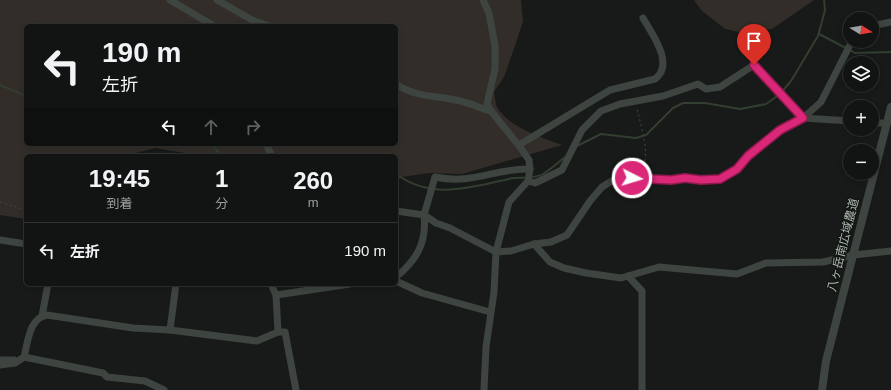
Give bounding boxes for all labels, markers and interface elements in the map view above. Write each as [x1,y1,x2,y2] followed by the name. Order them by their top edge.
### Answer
[843,12,879,48] north arrow
[843,12,879,180] map controls
[737,24,771,65] pin
[743,30,765,52] icon: arrive
[102,37,181,68] text: 190 m
[36,40,88,92] icon: left
[843,56,879,92] button: layers
[102,75,138,95] text: 左折
[843,100,879,136] button: +
[158,116,180,138] icon: left
[200,116,222,138] icon: ahead
[242,116,264,138] icon: right
[843,144,879,180] button: −
[611,157,653,199] position arrow
[89,165,150,192] text: 19:45
[215,165,228,192] text: 1
[293,167,333,194] text: 260
[308,195,319,210] text: m
[106,196,133,211] text: 到着
[215,196,228,211] text: 分
[825,197,861,293] street label: 八ヶ岳南広域農道
[36,240,58,262] icon: left
[344,242,386,259] text: 190 m
[70,243,100,260] text: 左折

